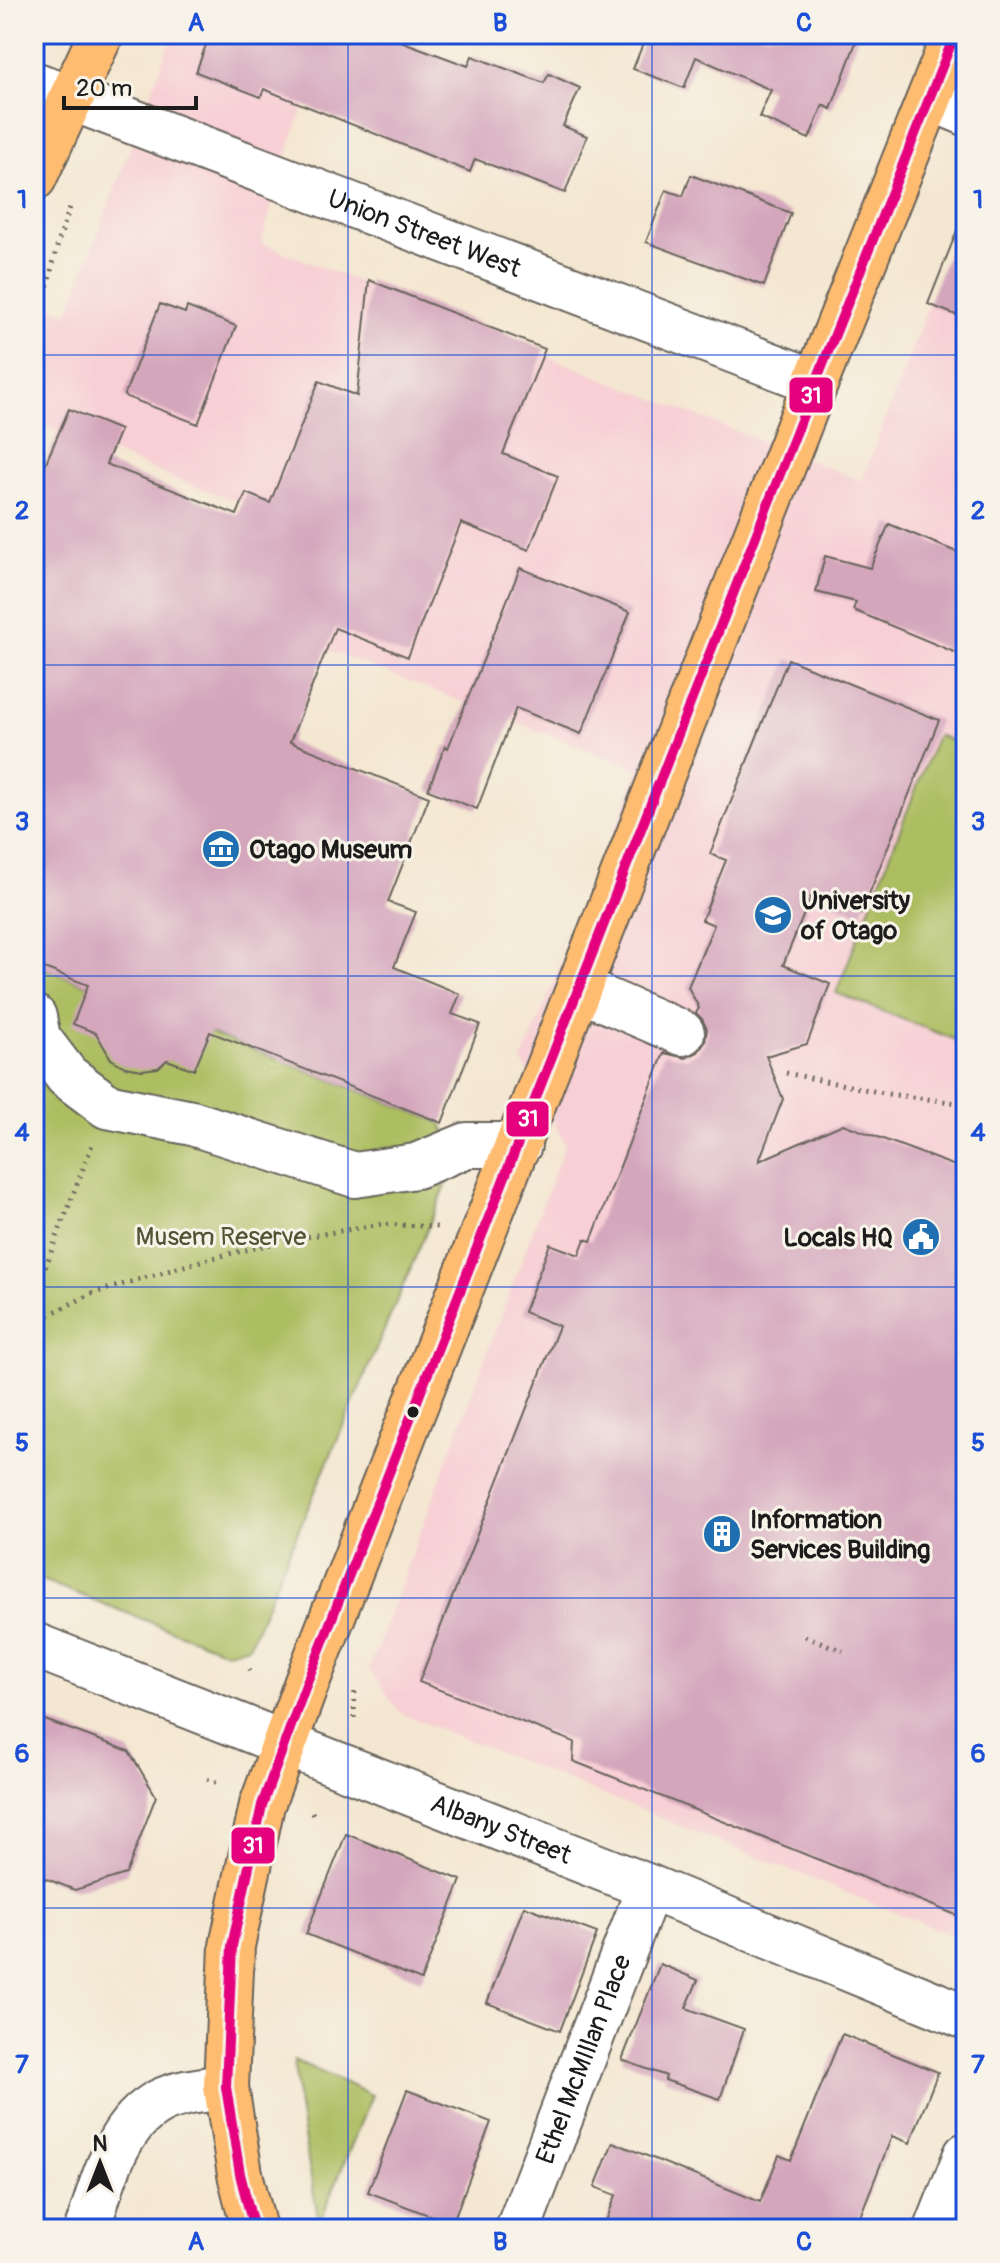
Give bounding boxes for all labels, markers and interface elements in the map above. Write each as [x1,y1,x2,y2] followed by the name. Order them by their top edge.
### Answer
[188,7,205,39] text: A
[493,7,507,39] text: B
[796,7,812,39] text: C
[64,60,196,110] scale bar
[76,74,132,103] text: 20 m
[323,183,526,285] street label: Union Street West
[17,184,27,216] text: 1
[973,184,983,216] text: 1
[788,376,834,414] line badge: 31
[801,382,821,410] text: 31
[15,495,29,527] text: 2
[971,495,985,527] text: 2
[15,806,29,838] text: 3
[971,806,985,838] text: 3
[200,828,242,870] museum icon: Otago Museum
[249,834,412,866] place label: Otago Museum
[800,885,911,947] place label: University of Otago
[752,894,794,936] school or university icon: University of Otago
[505,1100,550,1138] line badge: 31
[518,1105,538,1133] text: 31
[14,1117,30,1149] text: 4
[970,1117,986,1149] text: 4
[900,1216,942,1258] public building icon: Locals HQ
[136,1221,307,1253] park label: Musem Reserve
[783,1222,893,1254] place label: Locals HQ
[405,1404,421,1420] unlabelled marker
[15,1427,29,1459] text: 5
[971,1427,985,1459] text: 5
[750,1504,930,1566] place label: Information Services Building
[701,1513,743,1555] building icon: Information Services Building
[14,1738,30,1770] text: 6
[970,1738,986,1770] text: 6
[426,1788,576,1872] street label: Albany Street
[230,1826,276,1865] line badge: 31
[243,1832,263,1860] text: 31
[529,1950,639,2169] street label: Ethel McMIllan Place
[15,2049,29,2081] text: 7
[971,2049,985,2081] text: 7
[60,2123,140,2203] north arrow
[93,2130,108,2158] text: N
[188,2226,205,2258] text: A
[493,2226,507,2258] text: B
[796,2226,812,2258] text: C

